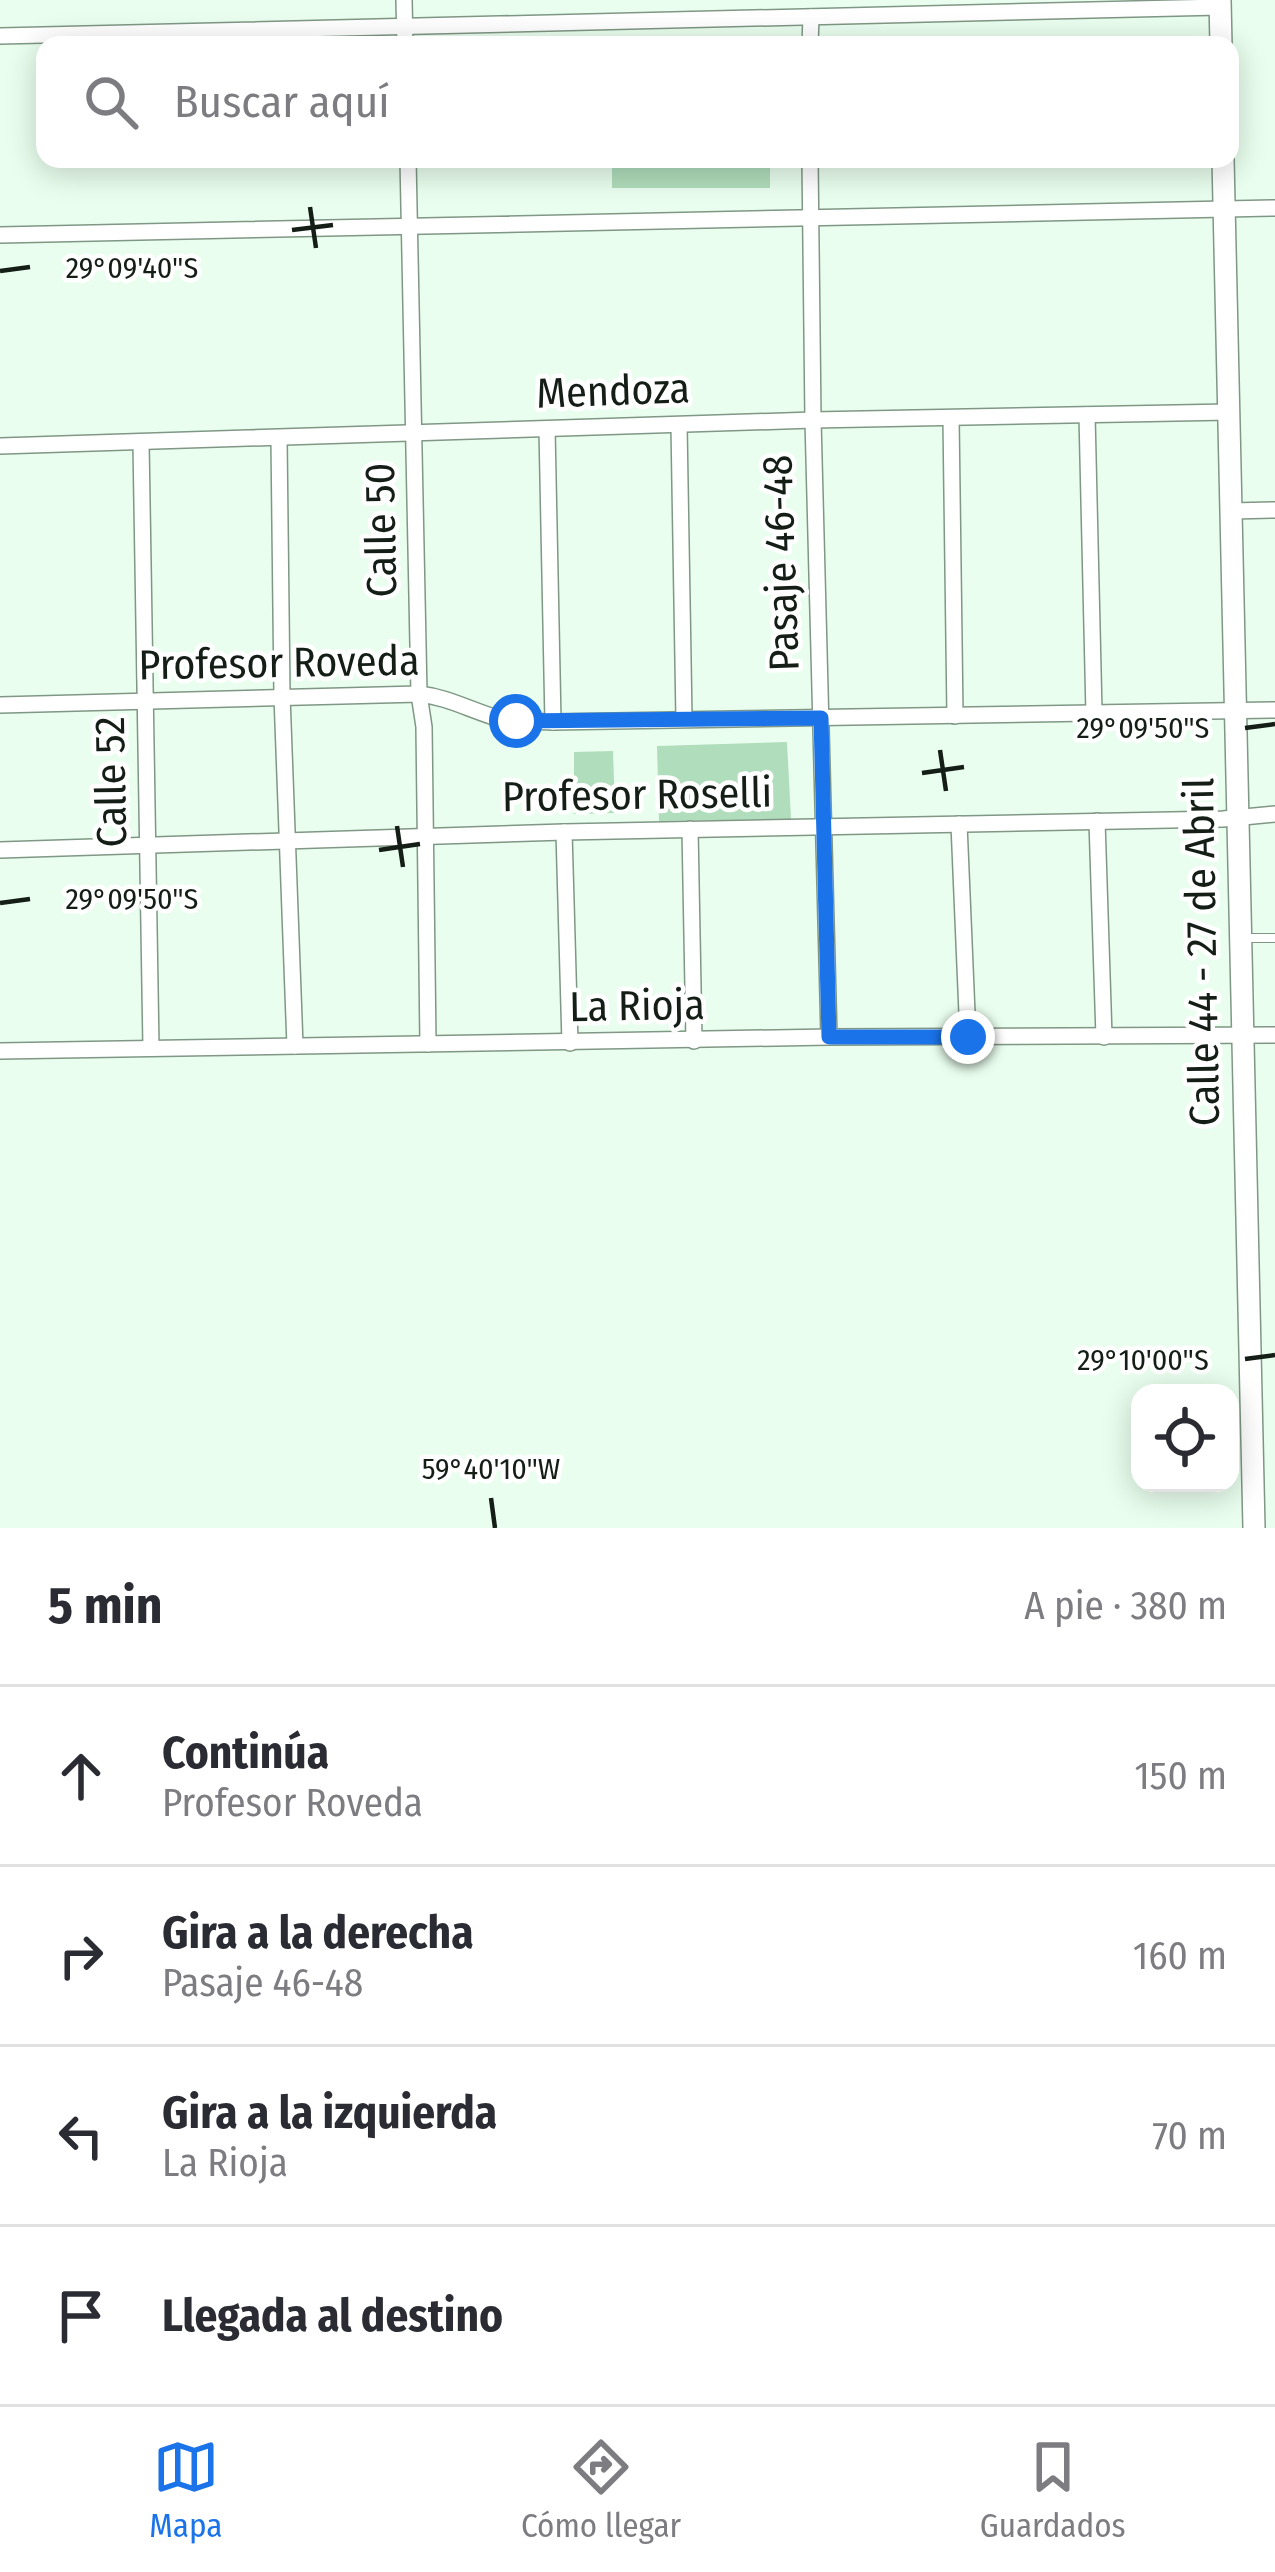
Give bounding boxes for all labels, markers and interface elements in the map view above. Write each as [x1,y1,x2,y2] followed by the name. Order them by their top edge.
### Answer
[36,36,1239,168] search box
[78,69,144,135] icon: search
[174,75,390,129] text: Buscar aquí
[66,250,198,286] text: 29°09'40"S
[535,363,691,419] street label: Mendoza
[752,454,810,672] street label: Pasaje 46-48
[355,462,407,598] street label: Calle 50
[138,636,420,690] street label: Profesor Roveda
[489,694,543,748] route start
[1076,710,1210,746] text: 29°09'50"S
[85,716,137,848] street label: Calle 52
[501,768,773,822] street label: Profesor Roselli
[1174,777,1230,1127] street label: Calle 44 - 27 de Abril
[65,881,199,917] text: 29°09'50"S
[569,980,705,1032] street label: La Rioja
[941,1010,995,1064] route end
[1077,1342,1209,1378] text: 29°10'00"S
[1131,1384,1239,1492] map controls
[1131,1384,1239,1492] button: locate
[422,1451,560,1487] text: 59°40'10"W
[48,1575,163,1637] text: 5 min
[1024,1583,1227,1629] text: A pie · 380 m
[162,1726,329,1780] text: Continúa
[48,1743,114,1809] icon: ahead
[1134,1753,1227,1799] text: 150 m
[162,1780,423,1826] text: Profesor Roveda
[162,1906,474,1960] text: Gira a la derecha
[48,1923,114,1989] icon: right
[1133,1933,1227,1979] text: 160 m
[162,1960,363,2006] text: Pasaje 46-48
[162,2086,497,2140] text: Gira a la izquierda
[48,2103,114,2169] icon: left
[1152,2113,1227,2159] text: 70 m
[162,2140,288,2186] text: La Rioja
[48,2283,114,2349] icon: arrive
[162,2289,503,2343] text: Llegada al destino
[149,2434,222,2546] tab: Mapa
[521,2434,681,2546] tab: Cómo llegar
[980,2434,1126,2546] tab: Guardados

